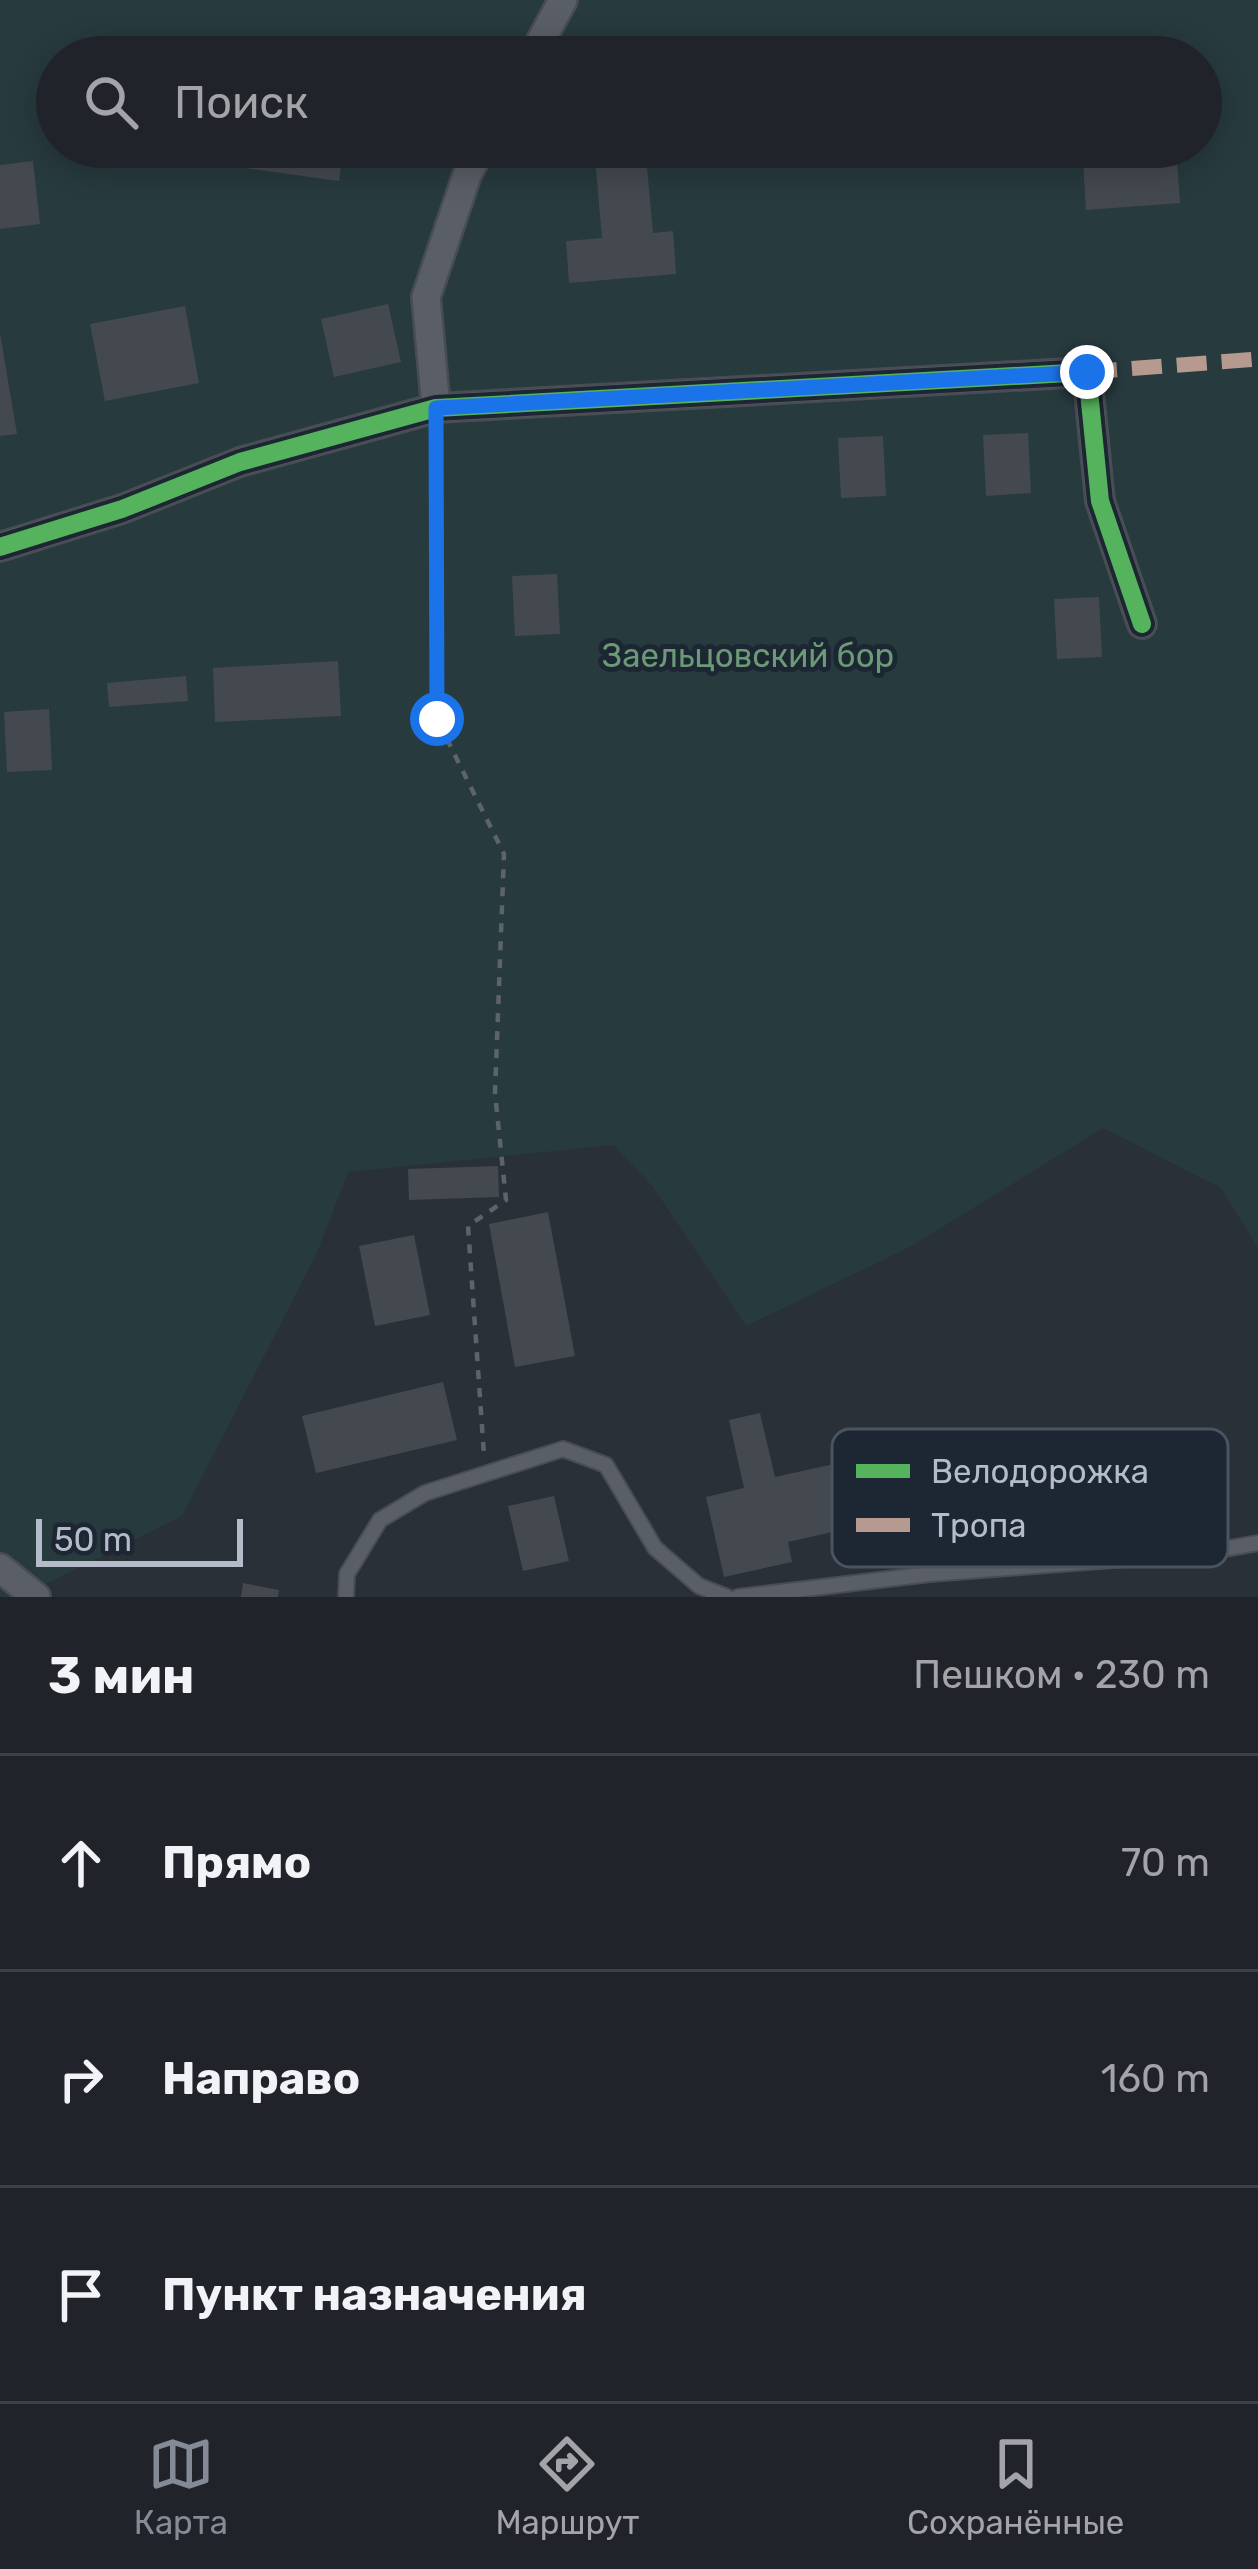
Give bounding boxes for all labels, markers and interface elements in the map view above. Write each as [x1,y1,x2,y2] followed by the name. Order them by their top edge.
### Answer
[36,36,1222,168] search box
[78,69,144,135] icon: search
[174,76,308,129] text: Поиск
[1060,345,1114,399] route end
[602,636,894,675] park label: Заельцовский бор
[410,692,464,746] route start
[832,1429,1228,1567] legend
[931,1452,1149,1491] text: Велодорожка
[931,1506,1026,1545] text: Тропа
[36,1513,243,1566] scale bar
[54,1520,132,1559] text: 50 m
[48,1645,194,1706] text: 3 мин
[913,1652,1210,1698] text: Пешком · 230 m
[48,1830,114,1896] icon: ahead
[162,1836,311,1889] text: Прямо
[1121,1840,1210,1886] text: 70 m
[48,2046,114,2112] icon: right
[162,2052,360,2105] text: Направо
[1101,2056,1210,2102] text: 160 m
[48,2262,114,2328] icon: arrive
[162,2268,587,2321] text: Пункт назначения
[134,2431,228,2542] tab: Карта
[495,2431,639,2542] tab: Маршрут
[907,2431,1124,2542] tab: Сохранённые

